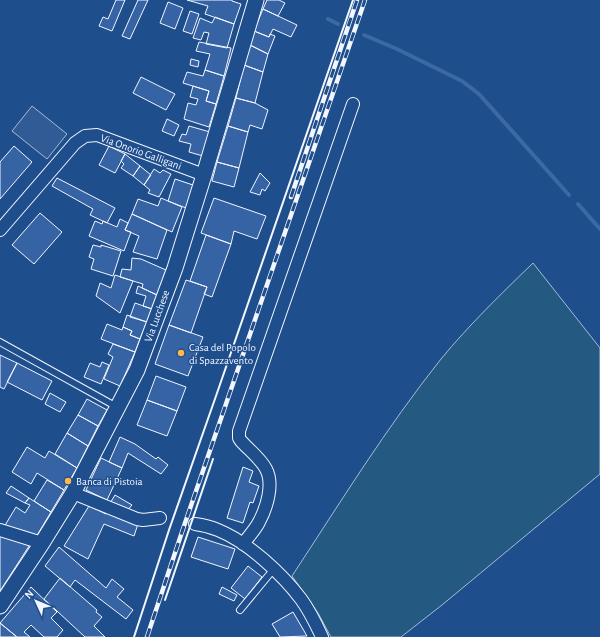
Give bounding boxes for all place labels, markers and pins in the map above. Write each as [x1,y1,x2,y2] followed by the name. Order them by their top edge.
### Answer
[189,342,256,366] place label: Casa del Popolo di Spazzavento
[176,348,186,358] marker: Casa del Popolo di Spazzavento
[63,476,73,486] marker: Banca di Pistoia
[76,476,143,487] place label: Banca di Pistoia

